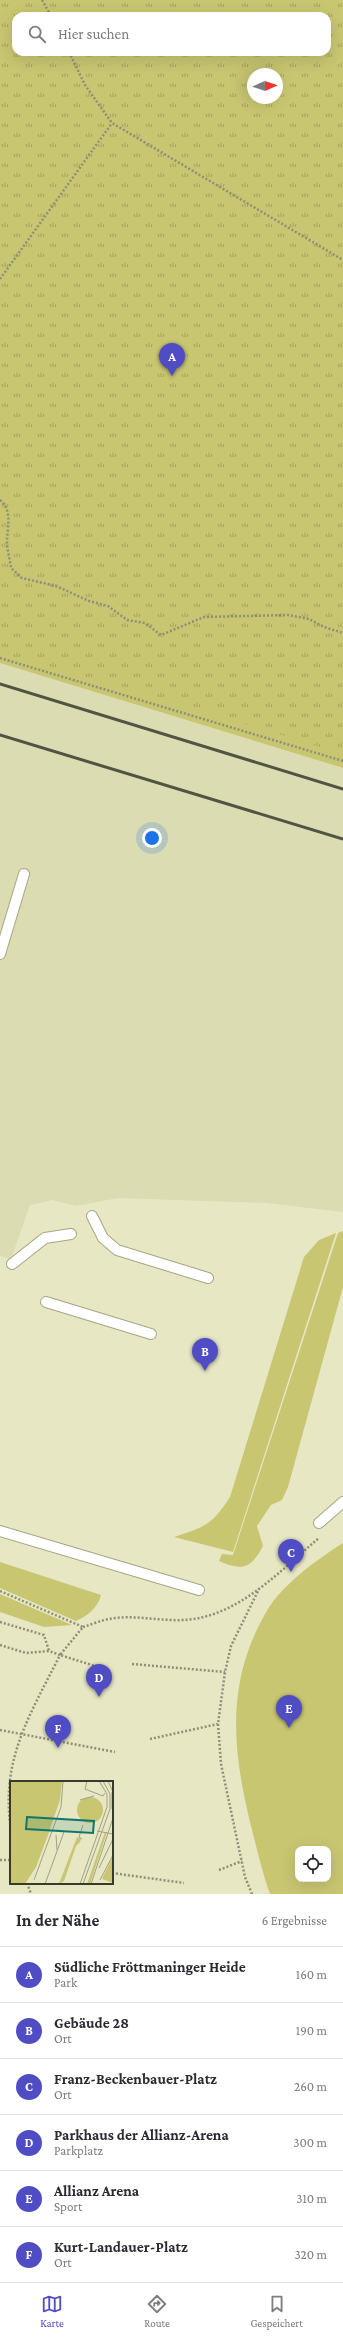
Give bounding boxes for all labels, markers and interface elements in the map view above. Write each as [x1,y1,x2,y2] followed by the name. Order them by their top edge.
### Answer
[12,12,331,56] search box
[26,23,48,45] icon: search
[58,26,129,42] text: Hier suchen
[247,68,283,104] north arrow
[159,343,185,376] pin: A
[142,828,162,848] your location
[192,1338,218,1371] pin: B
[278,1539,304,1572] pin: C
[86,1664,112,1697] pin: D
[276,1695,302,1728] pin: E
[45,1715,71,1748] pin: F
[10,1781,113,1884] inset map
[295,1846,331,1882] map controls
[295,1846,331,1882] button: locate
[16,1911,99,1930] text: In der Nähe
[262,1913,327,1928] text: 6 Ergebnisse
[54,1959,246,1975] text: Südliche Fröttmaninger Heide
[25,1967,33,1982] text: A
[296,1967,327,1982] text: 160 m
[54,1975,77,1990] text: Park
[54,2015,129,2031] text: Gebäude 28
[25,2023,33,2038] text: B
[296,2023,327,2038] text: 190 m
[54,2031,72,2046] text: Ort
[54,2071,217,2087] text: Franz-Beckenbauer-Platz
[25,2079,33,2094] text: C
[294,2079,327,2094] text: 260 m
[54,2087,72,2102] text: Ort
[54,2127,229,2143] text: Parkhaus der Allianz-Arena
[25,2135,33,2150] text: D
[293,2135,327,2150] text: 300 m
[54,2143,103,2158] text: Parkplatz
[54,2183,139,2199] text: Allianz Arena
[25,2191,33,2206] text: E
[296,2191,327,2206] text: 310 m
[54,2199,82,2214] text: Sport
[54,2239,188,2255] text: Kurt-Landauer-Platz
[26,2247,32,2262] text: F
[294,2247,327,2262] text: 320 m
[54,2255,72,2270] text: Ort
[40,2293,64,2329] tab: Karte
[144,2293,170,2329] tab: Route
[250,2293,303,2329] tab: Gespeichert

